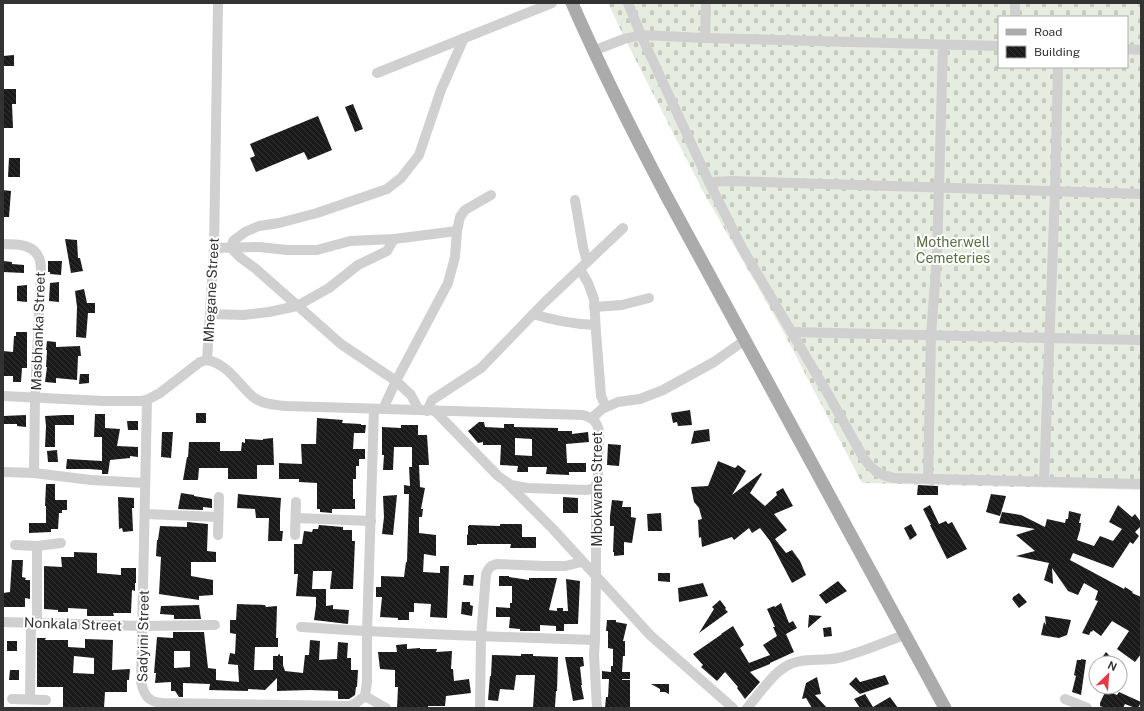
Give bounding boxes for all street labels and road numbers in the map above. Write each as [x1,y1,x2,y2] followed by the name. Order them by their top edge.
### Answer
[200,237,222,343] street label: Mhegane Street
[28,271,48,391] street label: Masbhanka Street
[589,431,605,547] street label: Mbokwane Street
[134,590,152,682] street label: Sadyini Street
[24,614,122,634] street label: Nonkala Street

